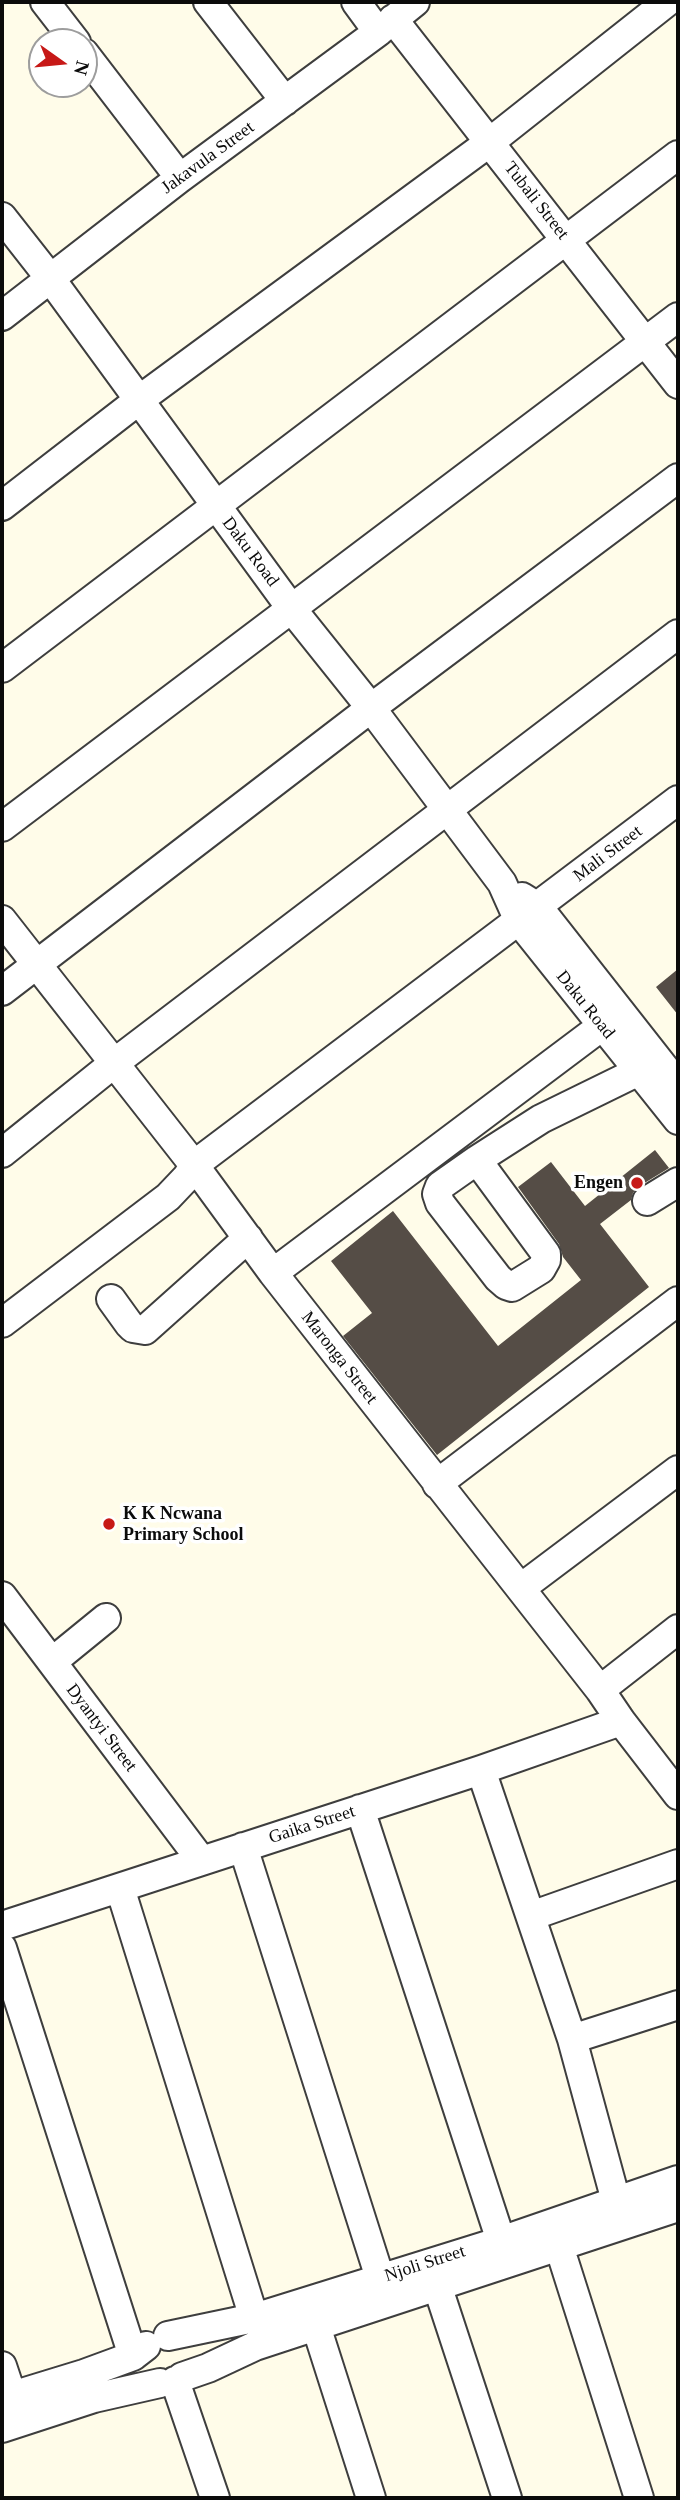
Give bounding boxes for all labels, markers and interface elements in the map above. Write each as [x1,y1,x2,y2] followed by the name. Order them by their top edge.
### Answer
[28,28,98,98] north arrow
[70,59,94,77] text: N
[157,117,259,199] street label: Jakavula Street
[499,158,573,244] street label: Tubali Street
[217,513,283,591] street label: Daku Road
[569,821,647,887] street label: Mali Street
[551,967,619,1043] street label: Daku Road
[574,1172,623,1194] place label: Engen
[629,1175,645,1191] marker: Engen
[296,1307,382,1409] street label: Maronga Street
[123,1503,243,1546] place label: K K Ncwana Primary School
[101,1516,117,1532] marker: K K Ncwana Primary School
[61,1680,141,1776] street label: Dyantyi Street
[266,1801,358,1849] street label: Gaika Street
[382,2241,468,2287] street label: Njoli Street

